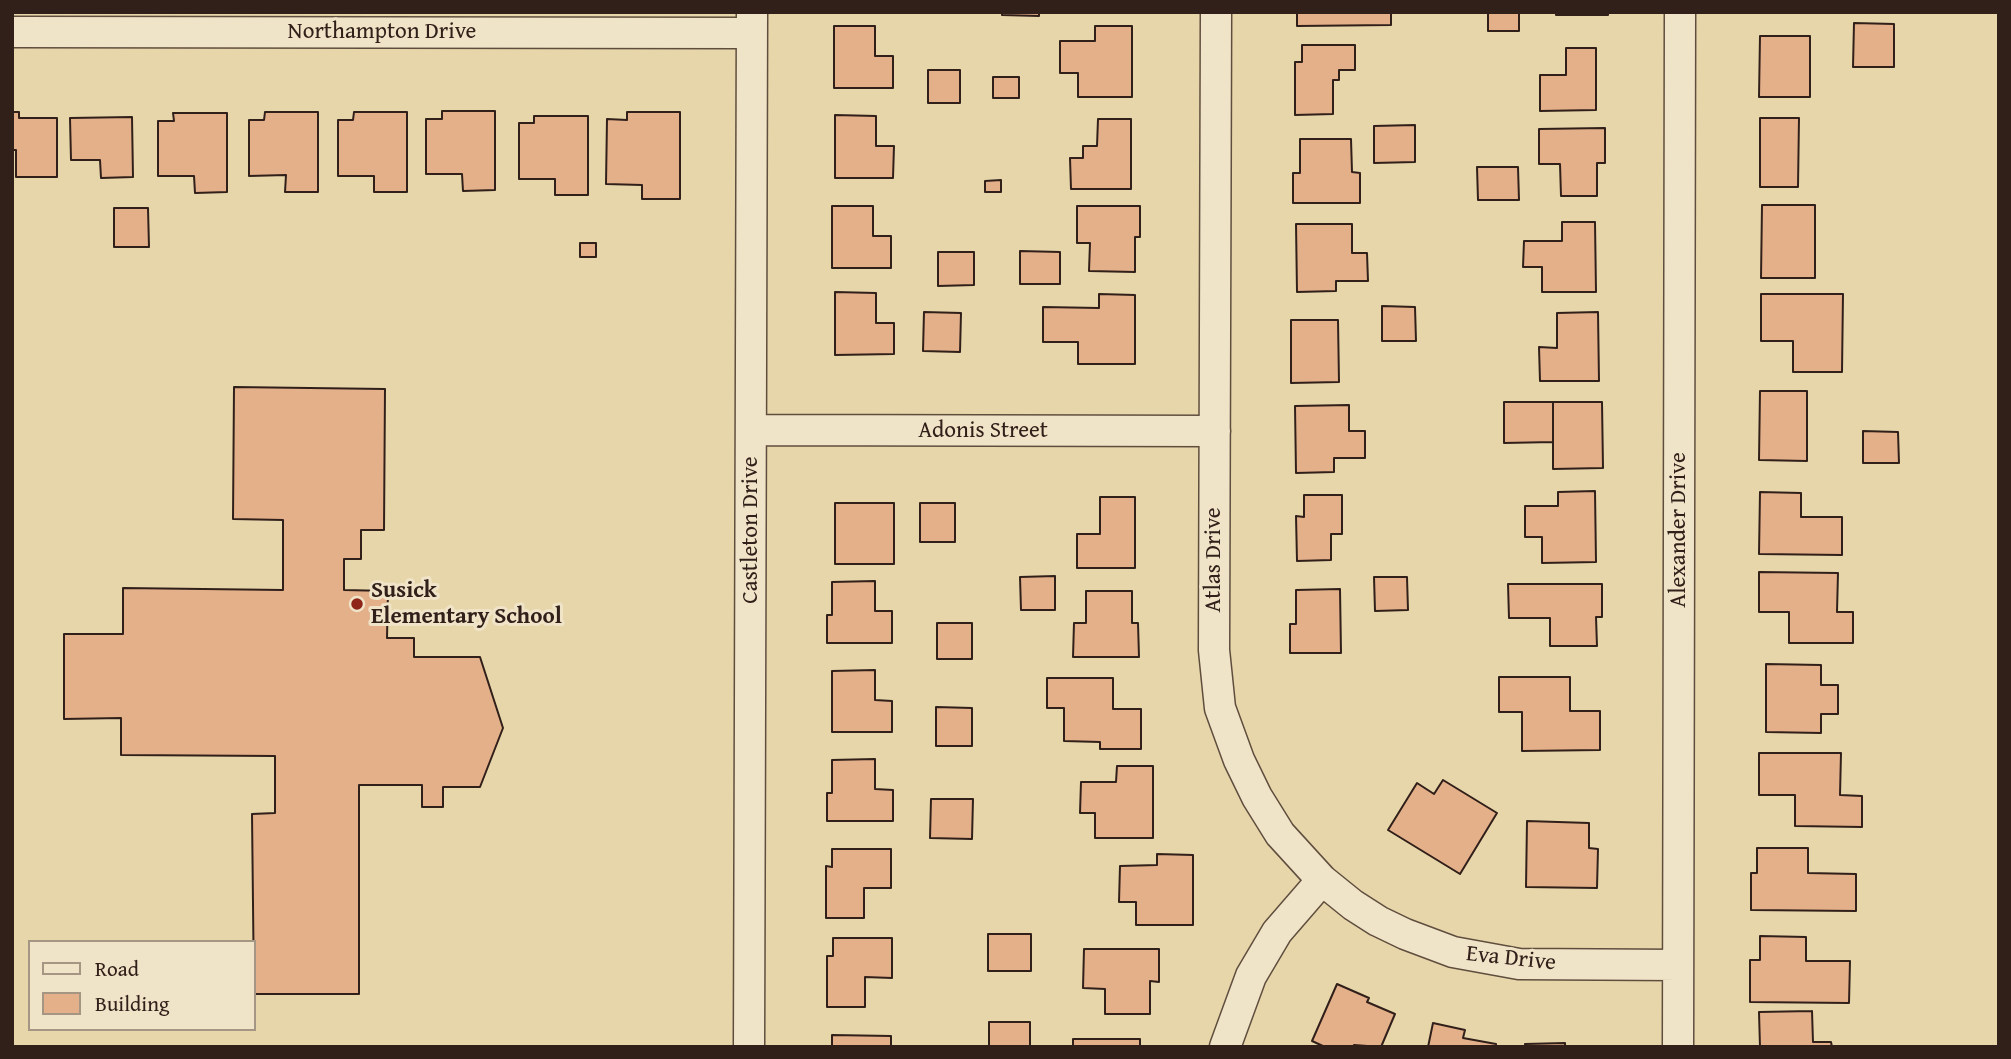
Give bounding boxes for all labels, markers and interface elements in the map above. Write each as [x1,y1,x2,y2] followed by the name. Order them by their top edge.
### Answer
[288,18,476,46] street label: Northampton Drive
[918,417,1048,445] street label: Adonis Street
[1665,452,1693,608] street label: Alexander Drive
[737,456,765,604] street label: Castleton Drive
[1200,507,1228,613] street label: Atlas Drive
[371,577,562,631] place label: Susick Elementary School
[349,596,365,612] marker: Susick Elementary School
[28,940,256,1031] legend
[1465,941,1557,977] street label: Eva Drive
[95,953,139,984] text: Road
[95,988,169,1019] text: Building

